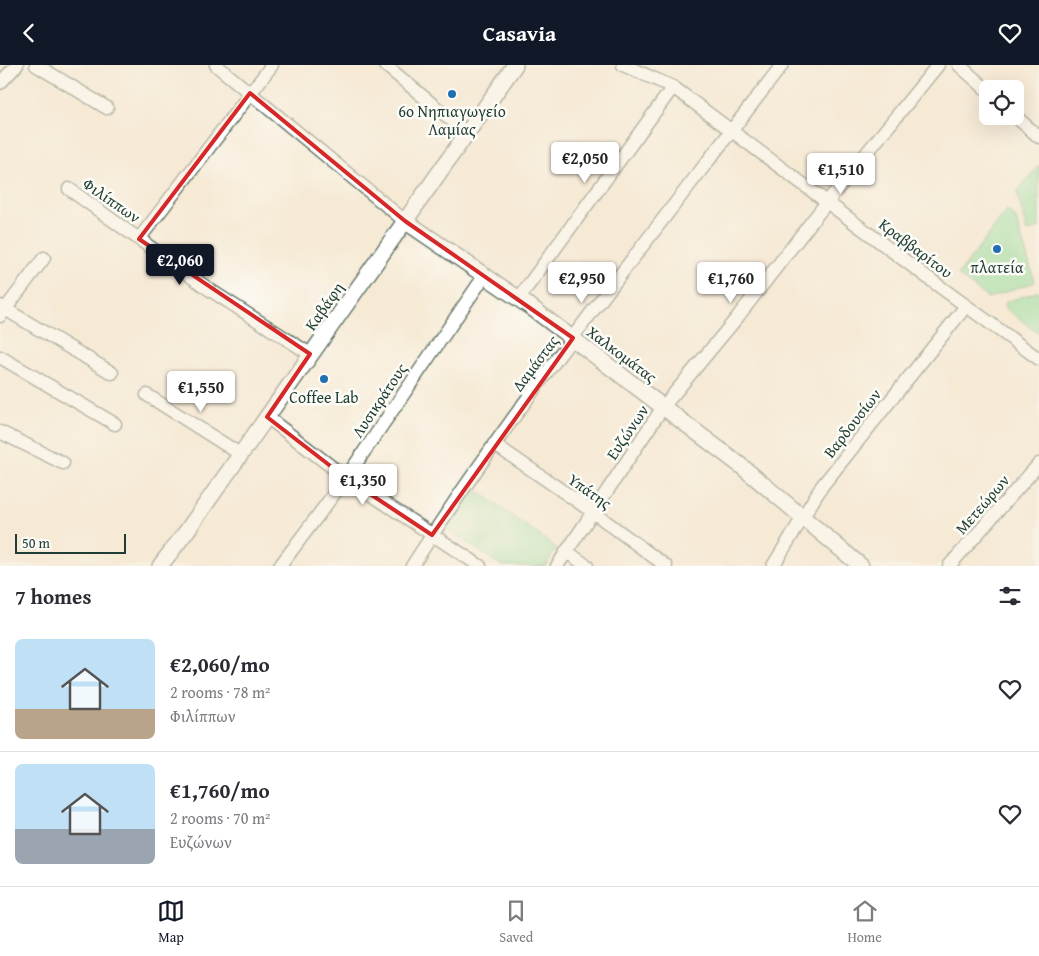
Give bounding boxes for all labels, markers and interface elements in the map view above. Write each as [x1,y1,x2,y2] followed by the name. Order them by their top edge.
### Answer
[483,17,556,49] text: Casavia
[15,19,43,47] icon: back
[996,19,1024,47] icon: heart
[979,80,1024,125] map controls
[979,80,1024,125] button: locate
[446,88,458,100] marker: 6ο Νηπιαγωγείο Λαμίας
[398,99,506,141] place label: 6ο Νηπιαγωγείο Λαμίας
[544,141,626,184] pin: €2,050
[562,146,608,170] text: €2,050
[800,153,882,195] pin: €1,510
[818,157,864,181] text: €1,510
[78,171,146,229] street label: Φιλίππων
[874,212,958,284] street label: Κραββαρίτου
[139,243,221,286] pin: €2,060
[991,243,1003,255] marker: πλατεία
[157,248,203,272] text: €2,060
[970,255,1024,279] place label: πλατεία
[541,261,623,304] pin: €2,950
[690,261,772,304] pin: €1,760
[559,266,605,290] text: €2,950
[708,266,754,290] text: €1,760
[299,277,349,335] street label: Καβάφη
[582,320,662,389] street label: Χαλκομάτας
[506,330,564,396] street label: Δαμάστας
[345,358,413,442] street label: Λυσικράτους
[160,371,242,413] pin: €1,550
[318,373,330,385] marker: Coffee Lab
[178,375,224,399] text: €1,550
[817,383,887,463] street label: Βαρδουσίων
[289,385,359,409] place label: Coffee Lab
[600,400,654,464] street label: Ευζώνων
[322,463,404,506] pin: €1,350
[562,467,617,515] street label: Υπάτης
[340,468,386,492] text: €1,350
[949,469,1015,539] street label: Μετεώρων
[15,531,126,554] scale bar
[22,533,50,553] text: 50 m
[15,581,91,612] text: 7 homes
[996,582,1024,610] icon: filters
[170,649,270,680] text: €2,060/mo
[55,659,115,719] icon: home
[996,675,1024,703] icon: heart
[170,680,270,704] text: 2 rooms · 78 m²
[170,704,236,728] text: Φιλίππων
[170,775,270,806] text: €1,760/mo
[55,784,115,844] icon: home
[996,800,1024,828] icon: heart
[170,806,270,830] text: 2 rooms · 70 m²
[170,830,232,854] text: Ευζώνων
[157,897,185,947] tab: Map
[499,897,533,947] tab: Saved
[847,897,882,947] tab: Home

